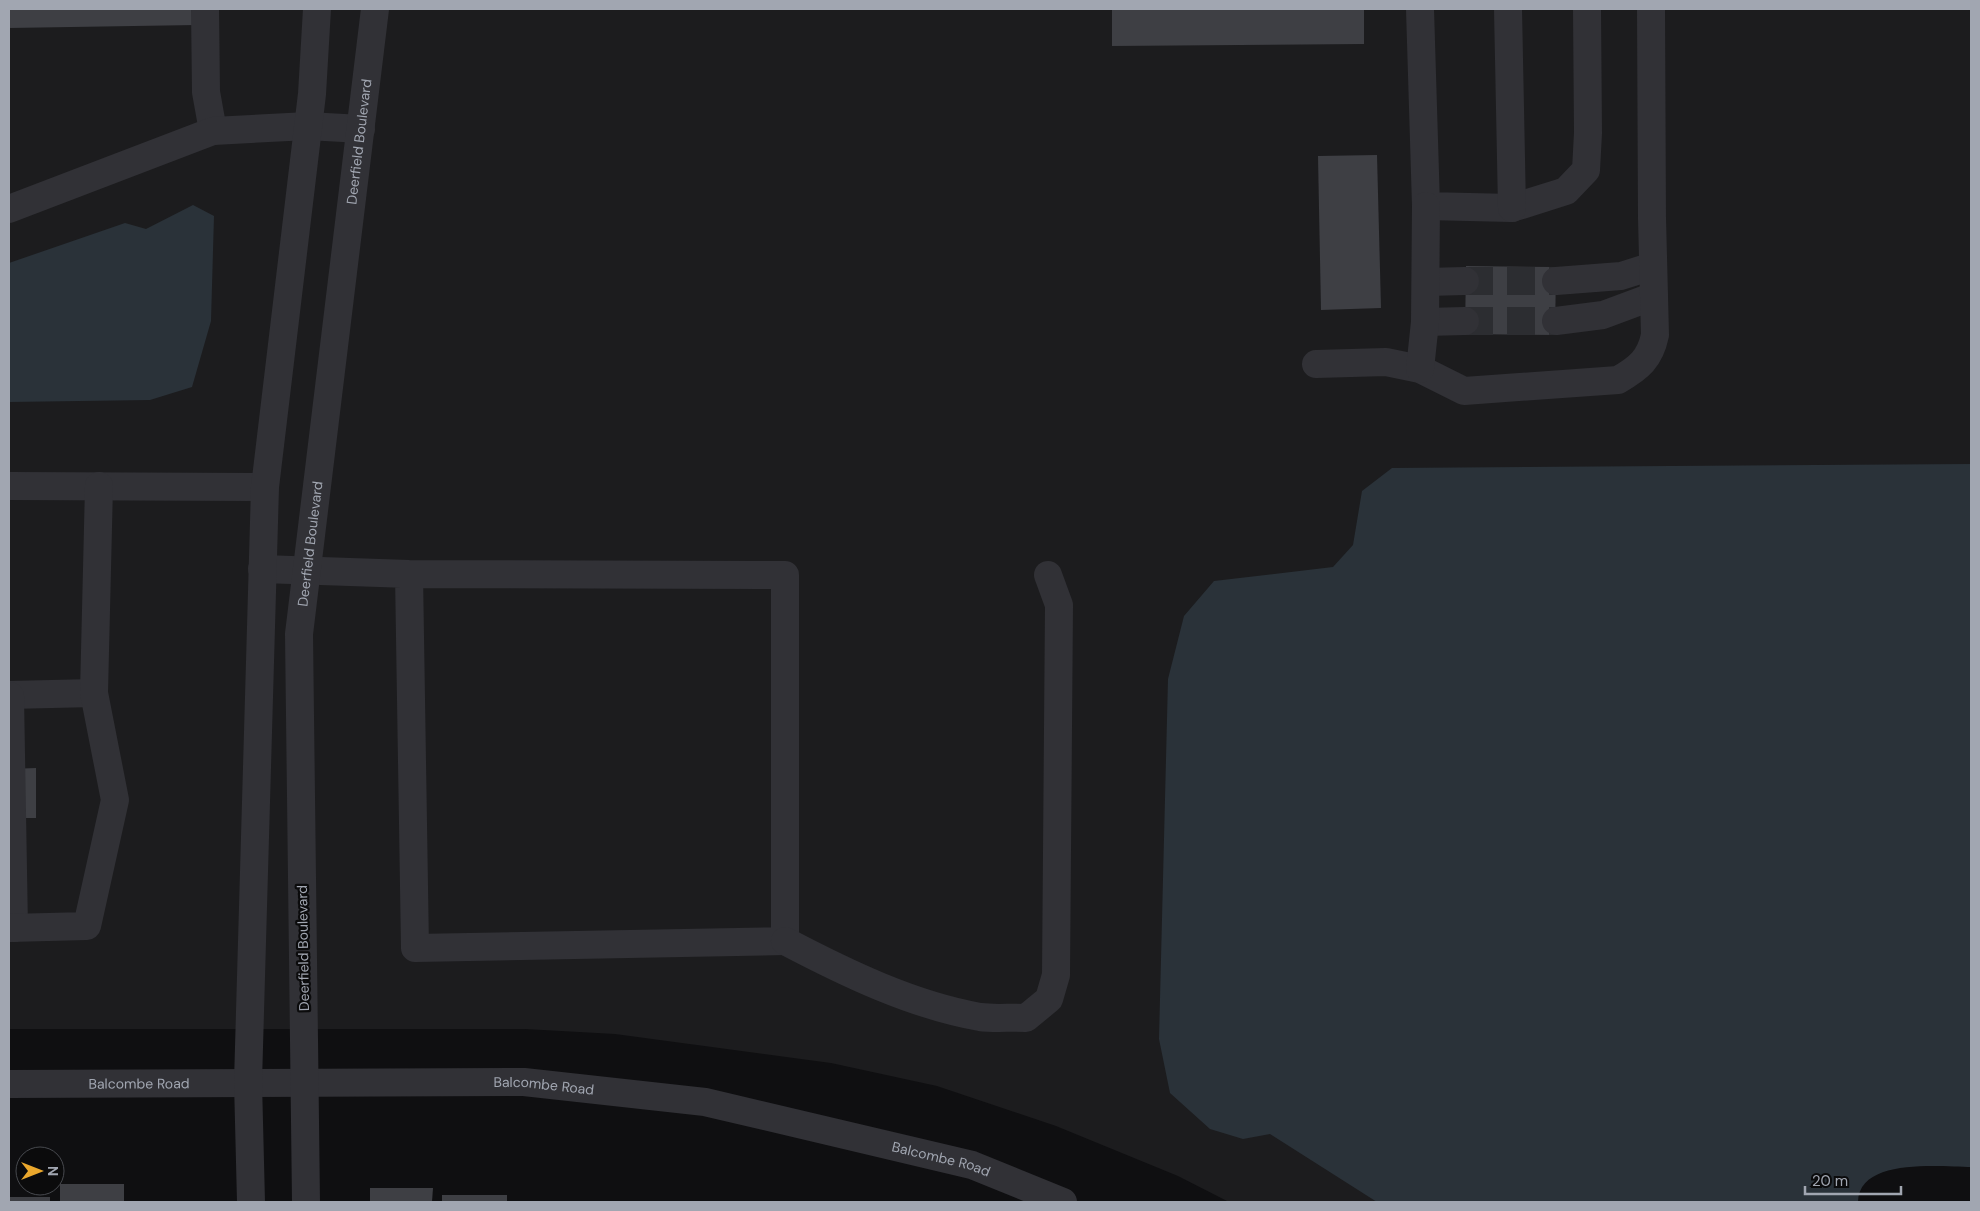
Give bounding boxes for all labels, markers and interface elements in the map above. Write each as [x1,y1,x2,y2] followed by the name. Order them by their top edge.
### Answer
[342,78,375,205] street label: Deerfield Boulevard
[293,480,327,607] street label: Deerfield Boulevard
[293,885,313,1011] street label: Deerfield Boulevard
[493,1073,595,1099] street label: Balcombe Road
[88,1074,190,1093] street label: Balcombe Road
[890,1137,993,1181] street label: Balcombe Road
[15,1146,65,1196] north arrow
[1805,1164,1901,1196] scale bar
[44,1166,62,1176] text: N
[1812,1171,1848,1191] text: 20 m

